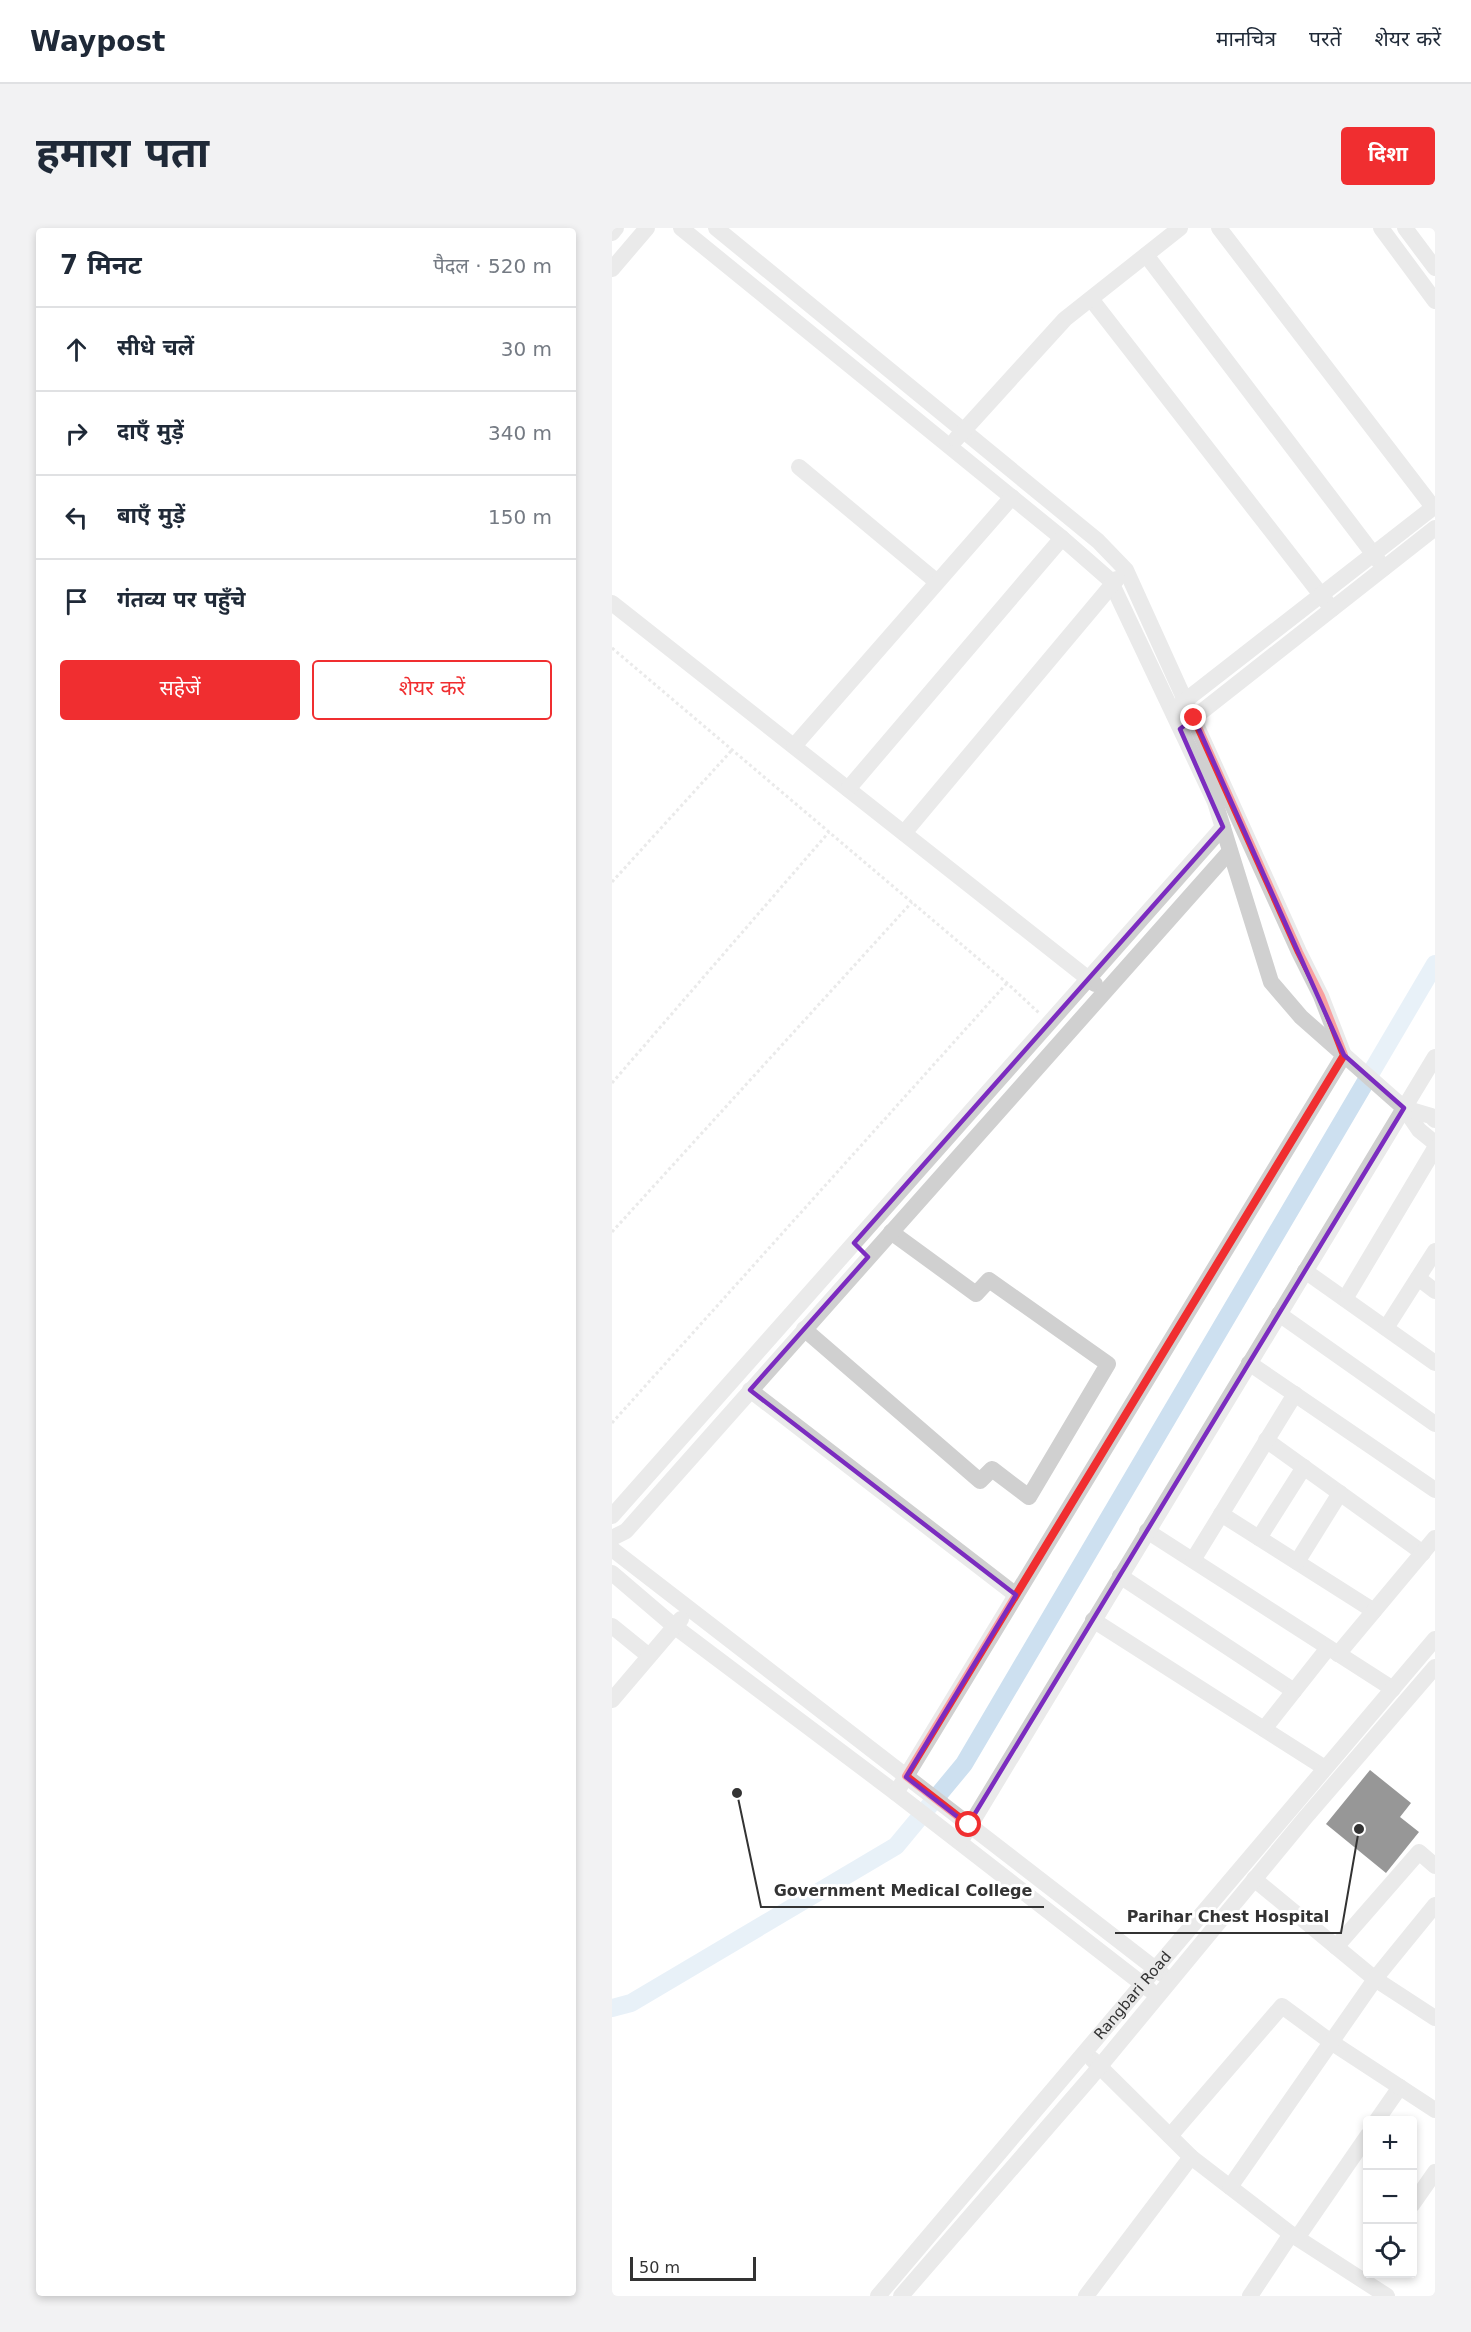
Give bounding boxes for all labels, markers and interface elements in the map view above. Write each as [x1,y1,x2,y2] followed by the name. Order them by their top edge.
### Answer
[30,25,166,58] text: Waypost
[1216,27,1276,51] text: मानचित्र
[1309,27,1342,51] text: परतें
[1375,27,1441,51] text: शेयर करें
[1341,127,1435,185] button: दिशा
[36,128,209,177] text: हमारा पता
[60,250,142,280] text: 7 मिनट
[433,254,552,278] text: पैदल · 520 m
[60,333,93,366] icon: ahead
[117,335,194,360] text: सीधे चलें
[501,337,552,361] text: 30 m
[60,417,93,450] icon: right
[117,419,184,444] text: दाएँ मुड़ें
[488,421,552,445] text: 340 m
[60,501,93,534] icon: left
[117,503,185,528] text: बाएँ मुड़ें
[488,505,552,529] text: 150 m
[60,585,93,618] icon: arrive
[117,587,245,612] text: गंतव्य पर पहुँचे
[60,660,300,720] button: सहेजें
[312,660,552,720] button: शेयर करें
[1180,704,1206,730] route end
[955,1811,981,1837] route start
[761,1873,1044,1907] callout: Government Medical College
[774,1881,1033,1900] text: Government Medical College
[1115,1899,1341,1933] callout: Parihar Chest Hospital
[1127,1907,1329,1926] text: Parihar Chest Hospital
[1090,1948,1175,2043] street label: Rangbari Road
[1363,2116,1417,2278] map controls
[1363,2116,1417,2170] button: +
[1363,2170,1417,2224] button: −
[1363,2224,1417,2278] button: locate
[630,2254,756,2282] scale bar
[639,2258,680,2277] text: 50 m

